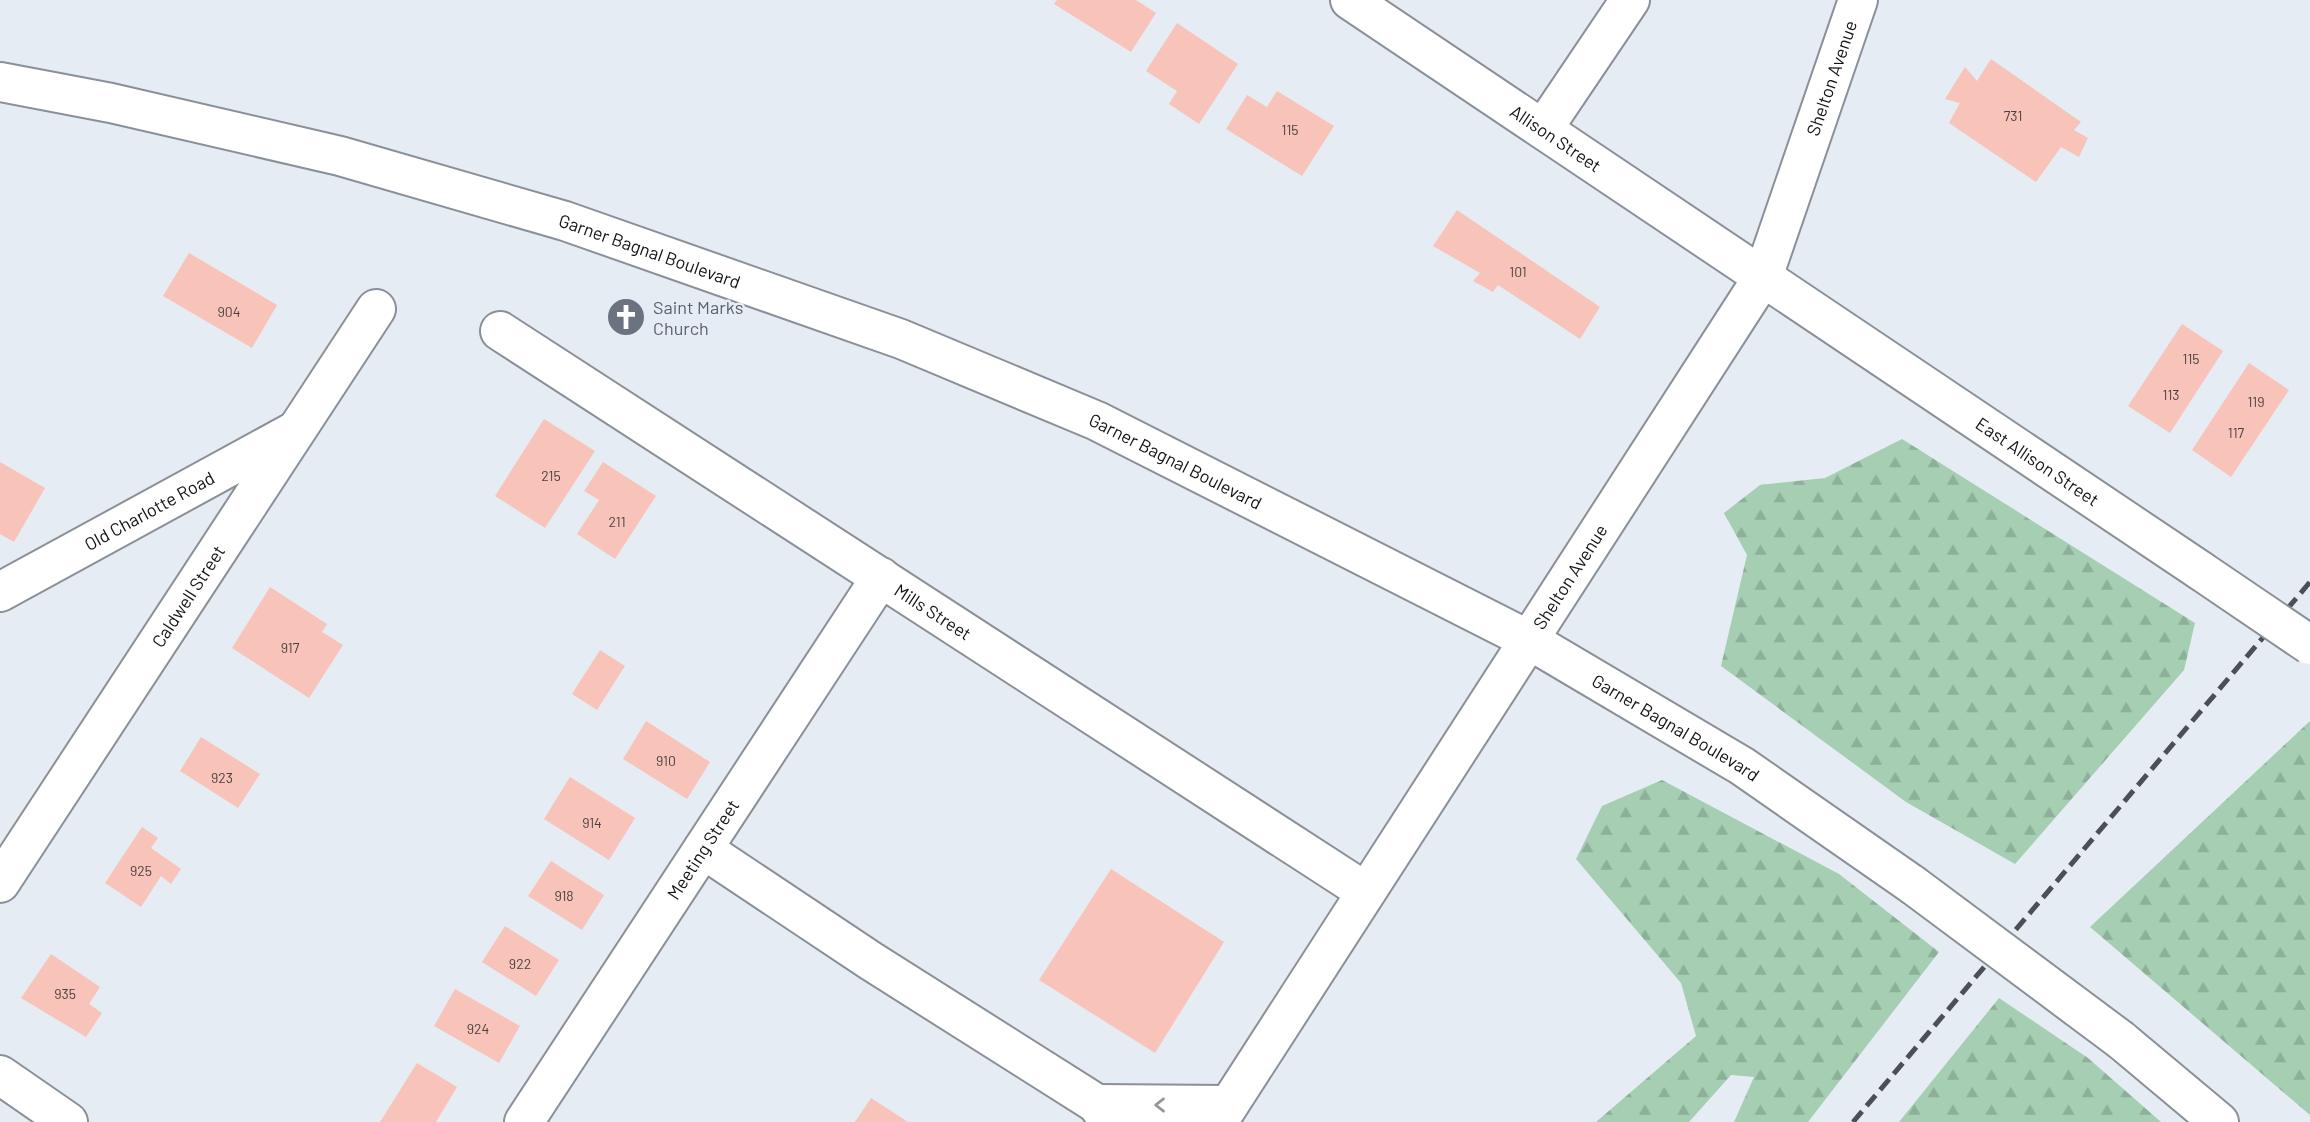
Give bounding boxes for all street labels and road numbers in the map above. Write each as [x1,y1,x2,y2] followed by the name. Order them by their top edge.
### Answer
[1801,17,1861,138] street label: Shelton Avenue
[1506,100,1606,177] street label: Allison Street
[557,209,743,293] street label: Garner Bagnal Boulevard
[1086,408,1266,514] street label: Garner Bagnal Boulevard
[1972,412,2103,511] street label: East Allison Street
[80,466,218,555] street label: Old Charlotte Road
[1528,520,1612,633] street label: Shelton Avenue
[147,541,229,651] street label: Caldwell Street
[890,579,976,644] street label: Mills Street
[1588,669,1764,786] street label: Garner Bagnal Boulevard
[662,795,743,904] street label: Meeting Street

